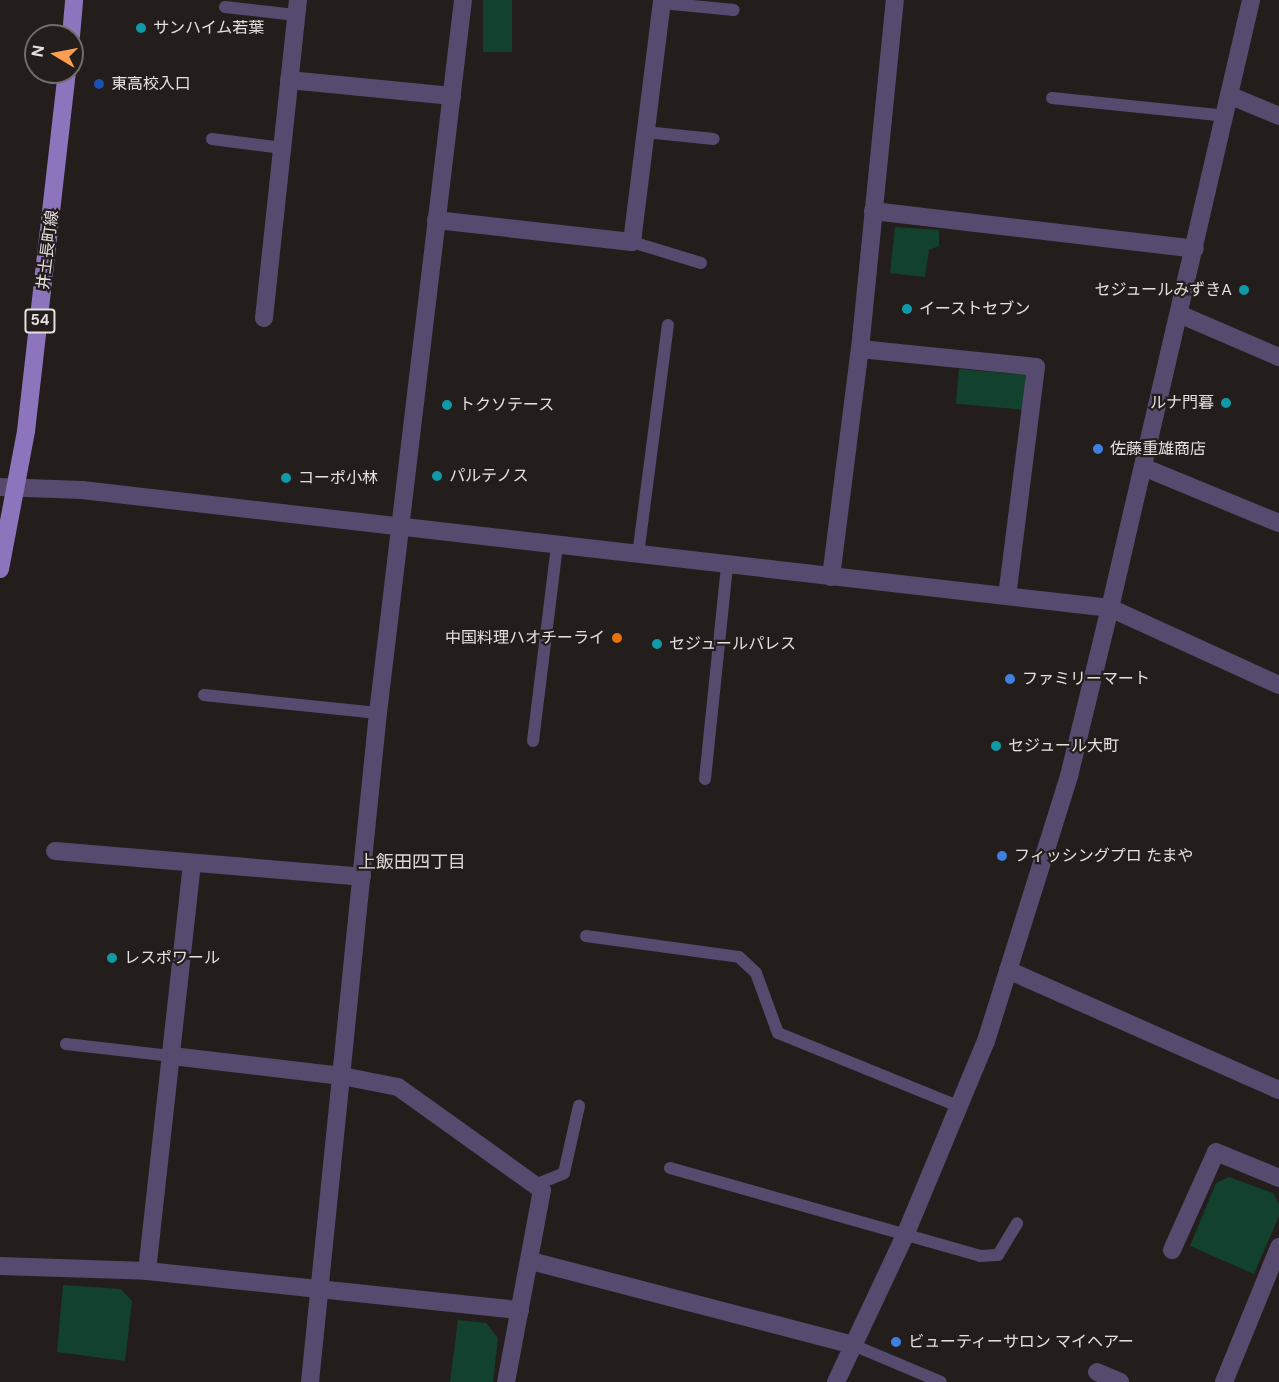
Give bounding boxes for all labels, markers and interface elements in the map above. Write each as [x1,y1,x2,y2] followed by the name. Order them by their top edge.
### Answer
[153,18,265,38] place label: サンハイム若葉
[134,21,148,35] marker: サンハイム若葉
[24,24,84,84] north arrow
[26,44,49,59] text: N
[111,74,191,94] place label: 東高校入口
[92,77,106,91] marker: 東高校入口
[34,209,62,291] street label: 井土長町線
[1093,280,1232,300] place label: セジュールみずきA
[1237,283,1251,297] marker: セジュールみずきA
[919,299,1031,319] place label: イーストセブン
[900,302,914,316] marker: イーストセブン
[24,309,57,333] road number: 54
[1150,393,1214,413] place label: ルナ門暮
[459,395,555,415] place label: トクソテース
[1219,396,1233,410] marker: ルナ門暮
[440,398,454,412] marker: トクソテース
[1110,439,1206,459] place label: 佐藤重雄商店
[1091,442,1105,456] marker: 佐藤重雄商店
[449,466,529,486] place label: パルテノス
[298,468,378,488] place label: コーポ小林
[430,469,444,483] marker: パルテノス
[279,471,293,485] marker: コーポ小林
[445,628,605,648] place label: 中国料理ハオチーライ
[610,631,624,645] marker: 中国料理ハオチーライ
[669,634,797,654] place label: セジュールパレス
[650,637,664,651] marker: セジュールパレス
[1022,669,1150,689] place label: ファミリーマート
[1003,672,1017,686] marker: ファミリーマート
[1008,736,1120,756] place label: セジュール大町
[989,739,1003,753] marker: セジュール大町
[1014,846,1194,866] place label: フィッシングプロ たまや
[995,849,1009,863] marker: フィッシングプロ たまや
[358,851,466,873] district label: 上飯田四丁目
[124,948,220,968] place label: レスポワール
[105,951,119,965] marker: レスポワール
[908,1332,1135,1352] place label: ビューティーサロン マイヘアー
[889,1335,903,1349] marker: ビューティーサロン マイヘアー

